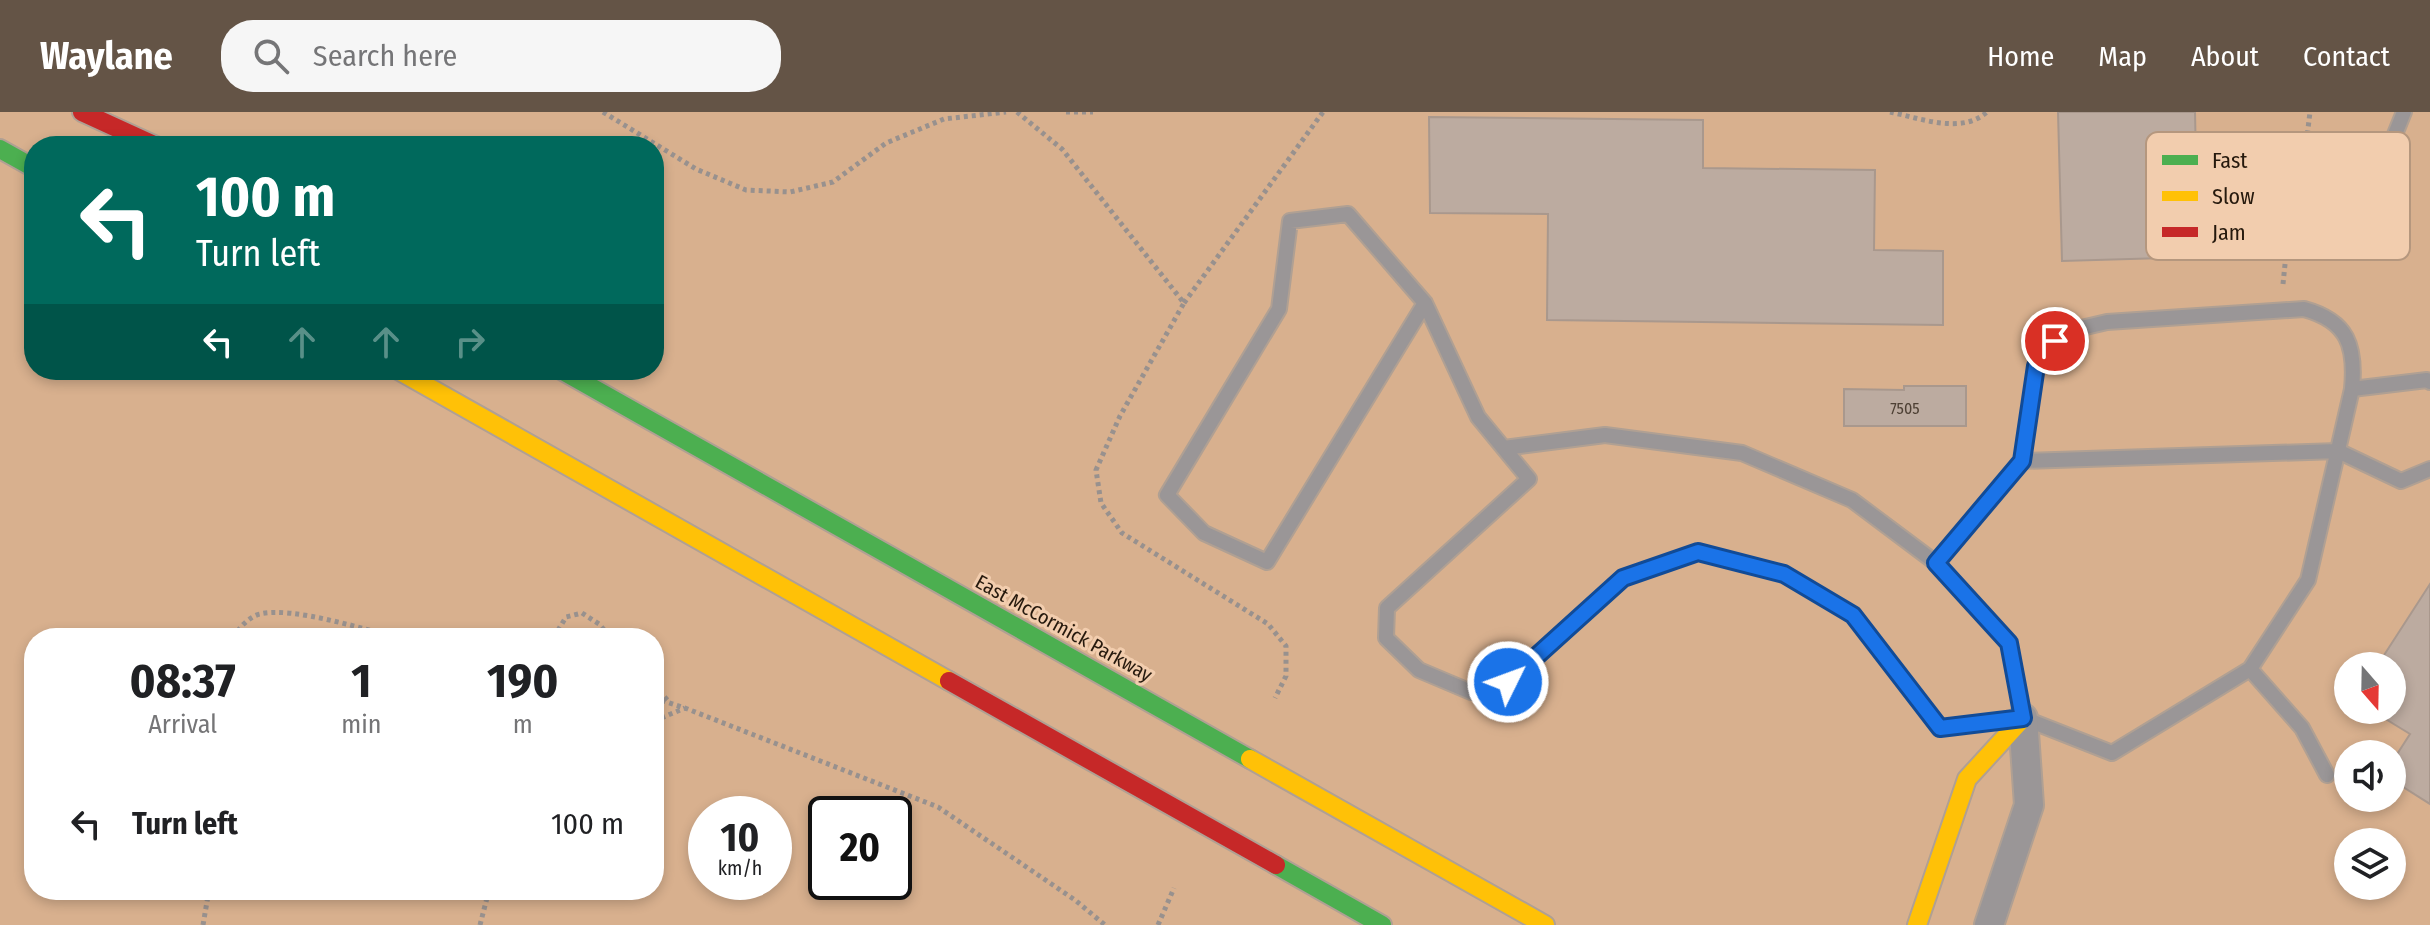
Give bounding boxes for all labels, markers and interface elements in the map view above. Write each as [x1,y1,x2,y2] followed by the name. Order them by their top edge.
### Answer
[221,20,781,92] search box
[40,33,173,79] text: Waylane
[249,34,293,78] icon: search
[313,38,457,74] text: Search here
[1987,40,2054,73] text: Home
[2098,40,2147,73] text: Map
[2191,40,2259,73] text: About
[2303,40,2390,73] text: Contact
[2146,132,2410,260] legend
[2212,147,2248,174] text: Fast
[196,164,335,231] text: 100 m
[64,168,168,272] icon: left
[2212,183,2255,210] text: Slow
[2212,219,2246,246] text: Jam
[196,232,320,276] text: Turn left
[2021,307,2089,375] pin
[2033,319,2077,363] icon: arrive
[196,320,240,364] icon: left
[280,320,324,364] icon: ahead
[364,320,408,364] icon: ahead
[448,320,492,364] icon: right
[1890,399,1920,418] house number: 7505
[971,569,1157,687] street label: East McCormick Parkway
[1466,640,1550,724] position arrow
[130,652,236,710] text: 08:37
[351,652,372,710] text: 1
[487,652,558,710] text: 190
[2334,652,2406,724] north arrow
[2334,652,2406,900] map controls
[148,709,217,740] text: Arrival
[341,709,382,740] text: min
[513,709,533,740] text: m
[2334,740,2406,812] button: sound
[808,796,912,900] speed limit sign: 20
[64,802,108,846] icon: left
[132,806,238,842] text: Turn left
[551,806,624,842] text: 100 m
[721,814,759,862] text: 10
[2334,828,2406,900] button: layers
[718,856,762,880] text: km/h

